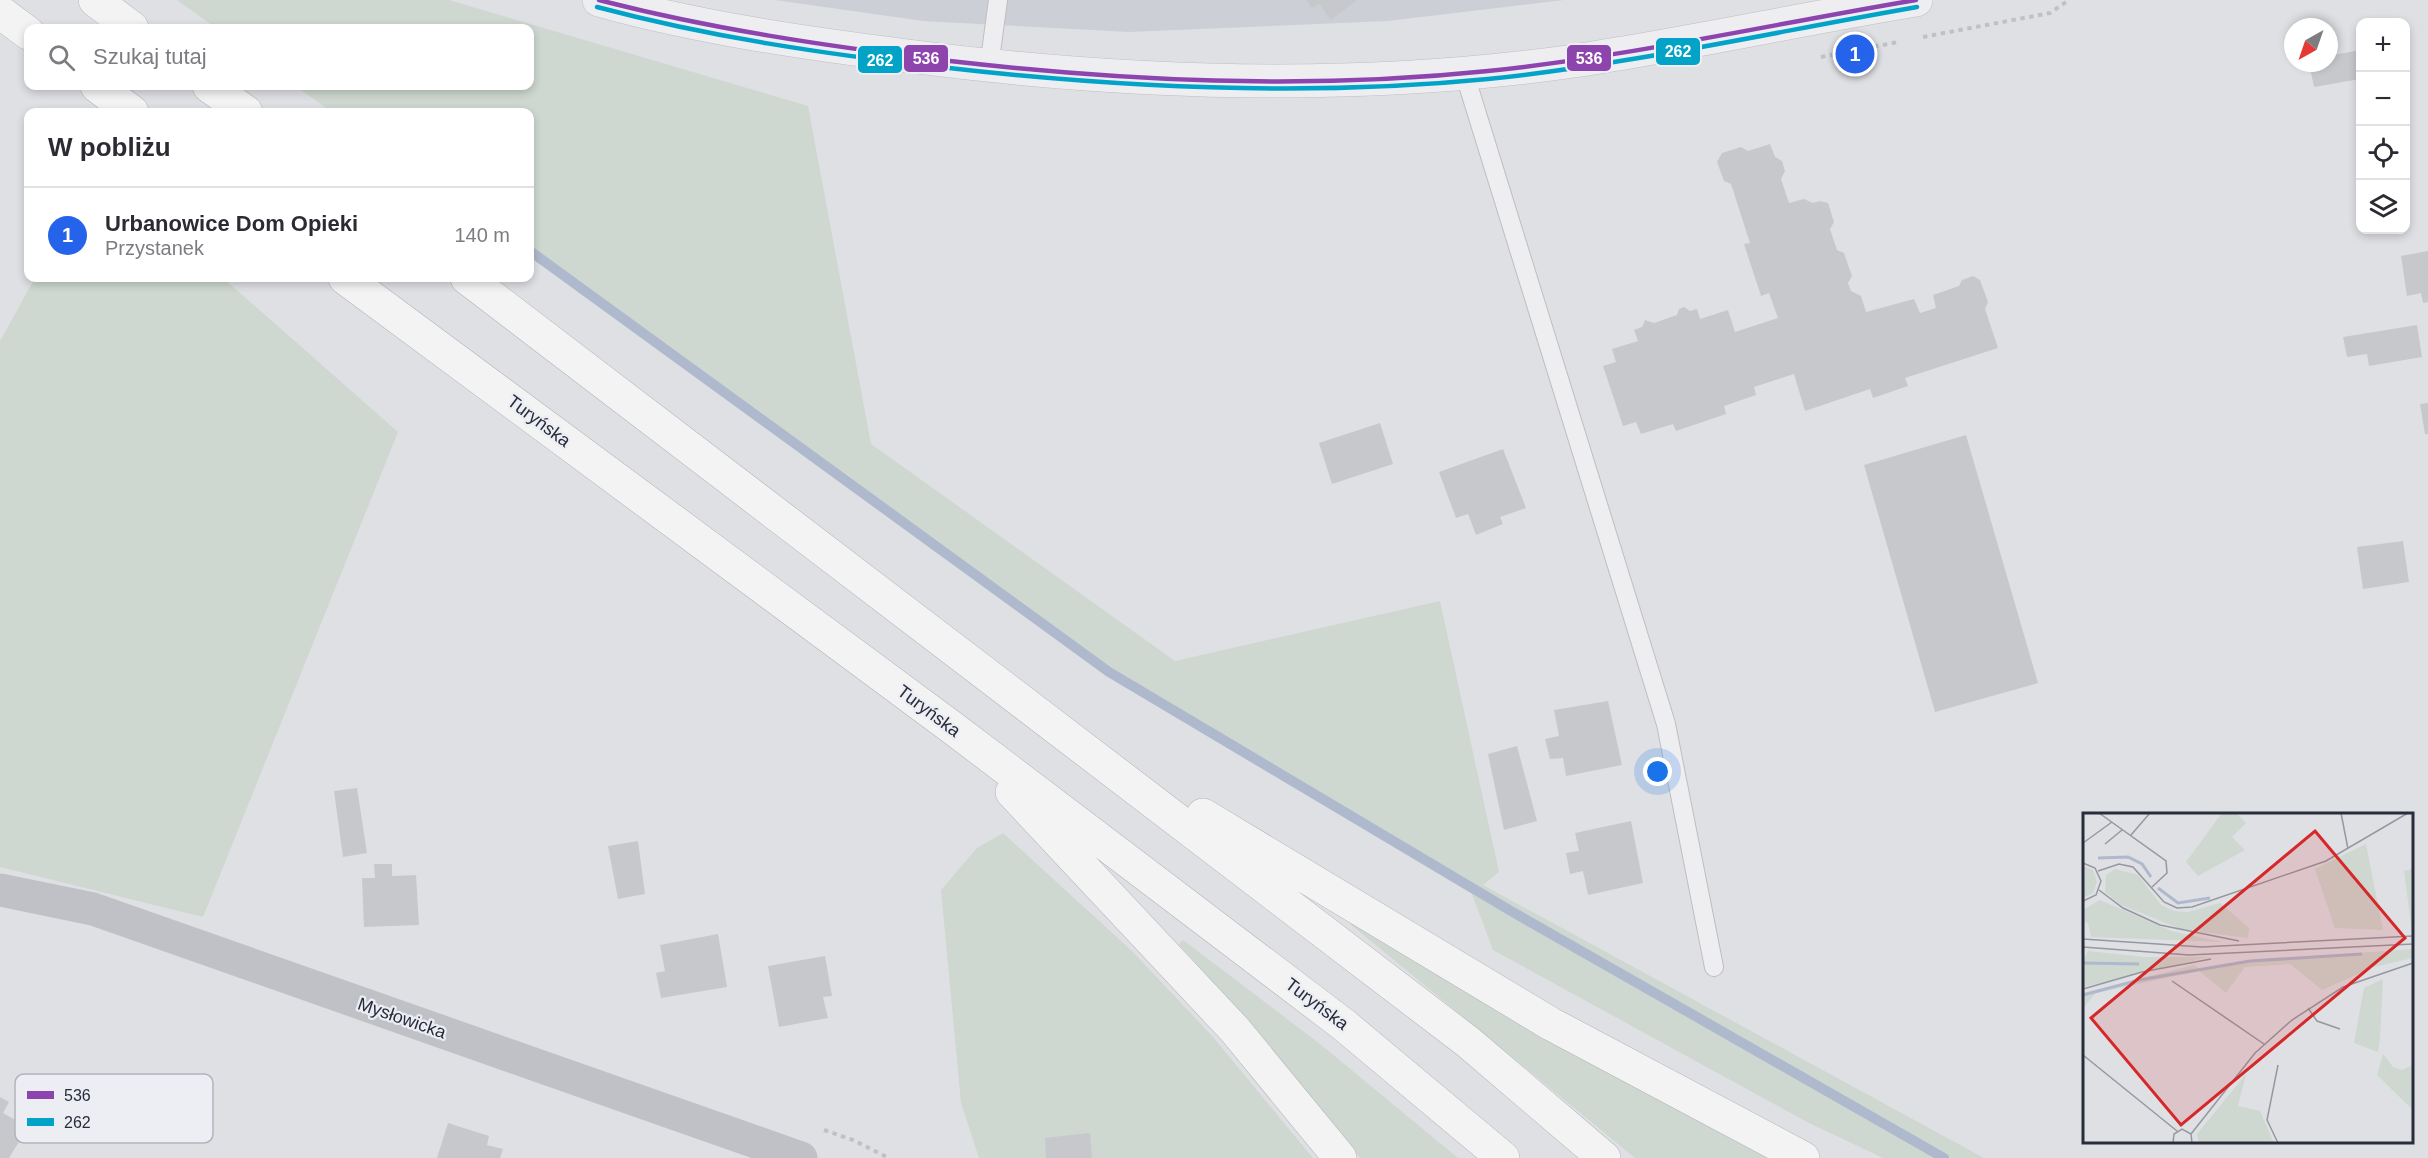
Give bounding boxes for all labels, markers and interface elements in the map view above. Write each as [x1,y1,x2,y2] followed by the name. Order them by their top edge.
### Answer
[2284,18,2338,72] north arrow
[2356,18,2410,234] map controls
[2356,18,2410,72] button: +
[24,24,534,90] search box
[1836,32,1874,76] pin: 1
[1655,37,1701,66] line badge: 262
[45,41,78,74] icon: search
[1665,43,1691,60] text: 262
[93,44,207,69] text: Szukaj tutaj
[903,44,949,73] line badge: 536
[1566,44,1612,72] line badge: 536
[857,45,903,74] line badge: 262
[913,50,939,67] text: 536
[1576,50,1602,67] text: 536
[867,52,893,69] text: 262
[2356,72,2410,126] button: −
[2356,126,2410,180] button: locate
[48,132,171,162] text: W pobliżu
[2356,180,2410,234] button: layers
[105,211,358,236] text: Urbanowice Dom Opieki
[62,224,73,246] text: 1
[454,224,510,246] text: 140 m
[105,237,204,259] text: Przystanek
[504,391,575,452] street label: Turyńska
[894,681,965,742] street label: Turyńska
[1643,757,1672,786] your location
[2083,813,2413,1143] inset map
[1282,974,1353,1035] street label: Turyńska
[355,994,450,1043] street label: Mysłowicka
[15,1074,213,1143] legend
[64,1087,91,1104] text: 536
[64,1114,91,1131] text: 262

